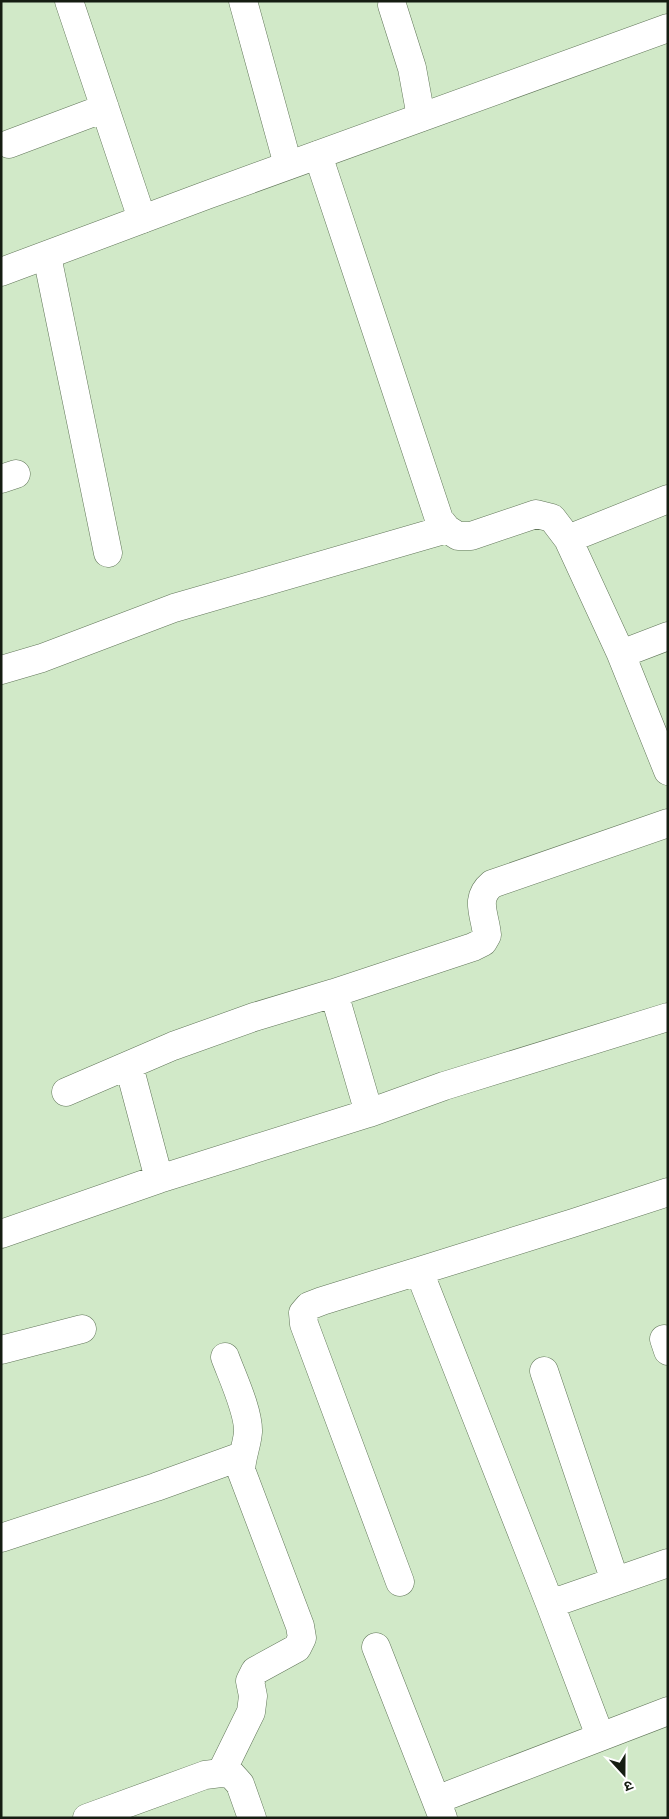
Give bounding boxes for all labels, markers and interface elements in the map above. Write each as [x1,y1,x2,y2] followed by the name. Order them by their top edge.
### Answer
[599,1749,649,1799] north arrow
[621,1777,635,1795] text: उ

